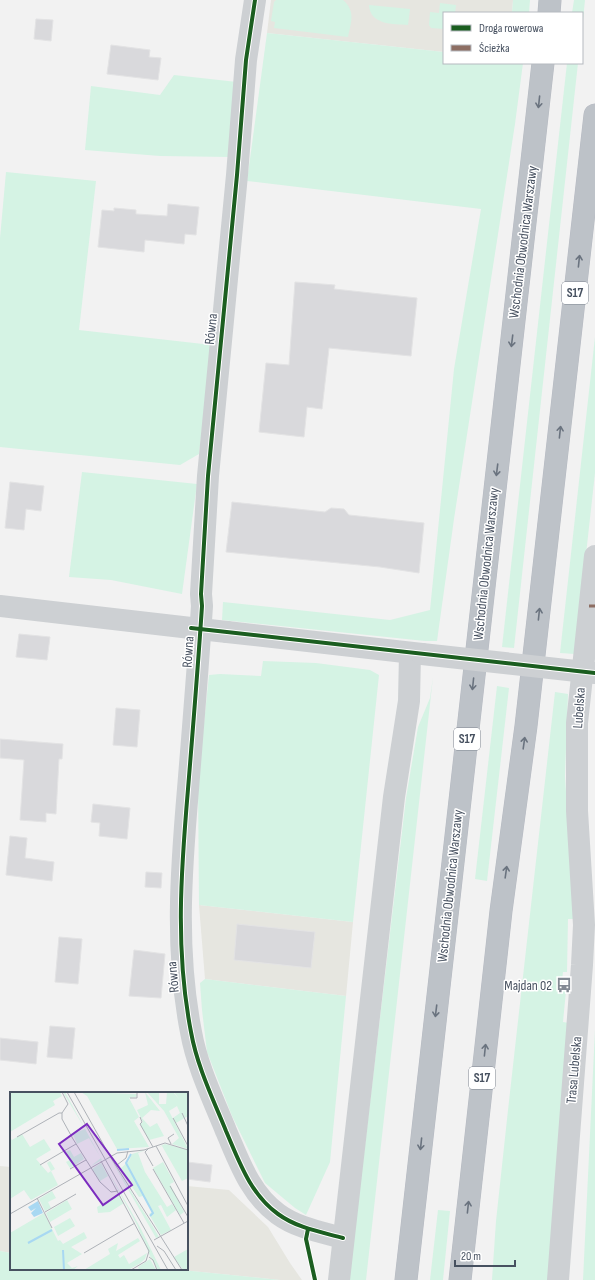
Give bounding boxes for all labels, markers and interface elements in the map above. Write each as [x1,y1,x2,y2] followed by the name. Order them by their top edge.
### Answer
[443,12,583,64] legend
[479,21,544,36] text: Droga rowerowa
[479,41,510,56] text: Ścieżka
[535,95,543,108] one-way arrow
[505,164,541,319] street label: Wschodnia Obwodnica Warszawy
[575,255,582,268] one-way arrow
[562,282,588,304] road number: S17
[201,313,221,345] street label: Równa
[508,334,516,347] one-way arrow
[556,426,563,439] one-way arrow
[493,463,500,476] one-way arrow
[470,486,503,641] street label: Wschodnia Obwodnica Warszawy
[535,608,543,621] one-way arrow
[178,636,198,668] street label: Równa
[469,677,477,690] one-way arrow
[569,687,589,729] street label: Lubelska
[454,728,480,750] road number: S17
[520,737,528,750] one-way arrow
[434,808,467,963] street label: Wschodnia Obwodnica Warszawy
[502,866,510,879] one-way arrow
[163,961,183,993] street label: Równa
[555,976,573,994] bus stop icon: Majdan 02
[504,977,552,994] place label: Majdan 02
[433,1004,440,1017] one-way arrow
[563,1036,585,1104] street label: Trasa Lubelska
[482,1044,489,1057] one-way arrow
[469,1067,495,1089] road number: S17
[10,1092,188,1270] inset map
[417,1137,425,1150] one-way arrow
[465,1201,472,1214] one-way arrow
[455,1242,515,1268] scale bar
[461,1249,481,1264] text: 20 m

